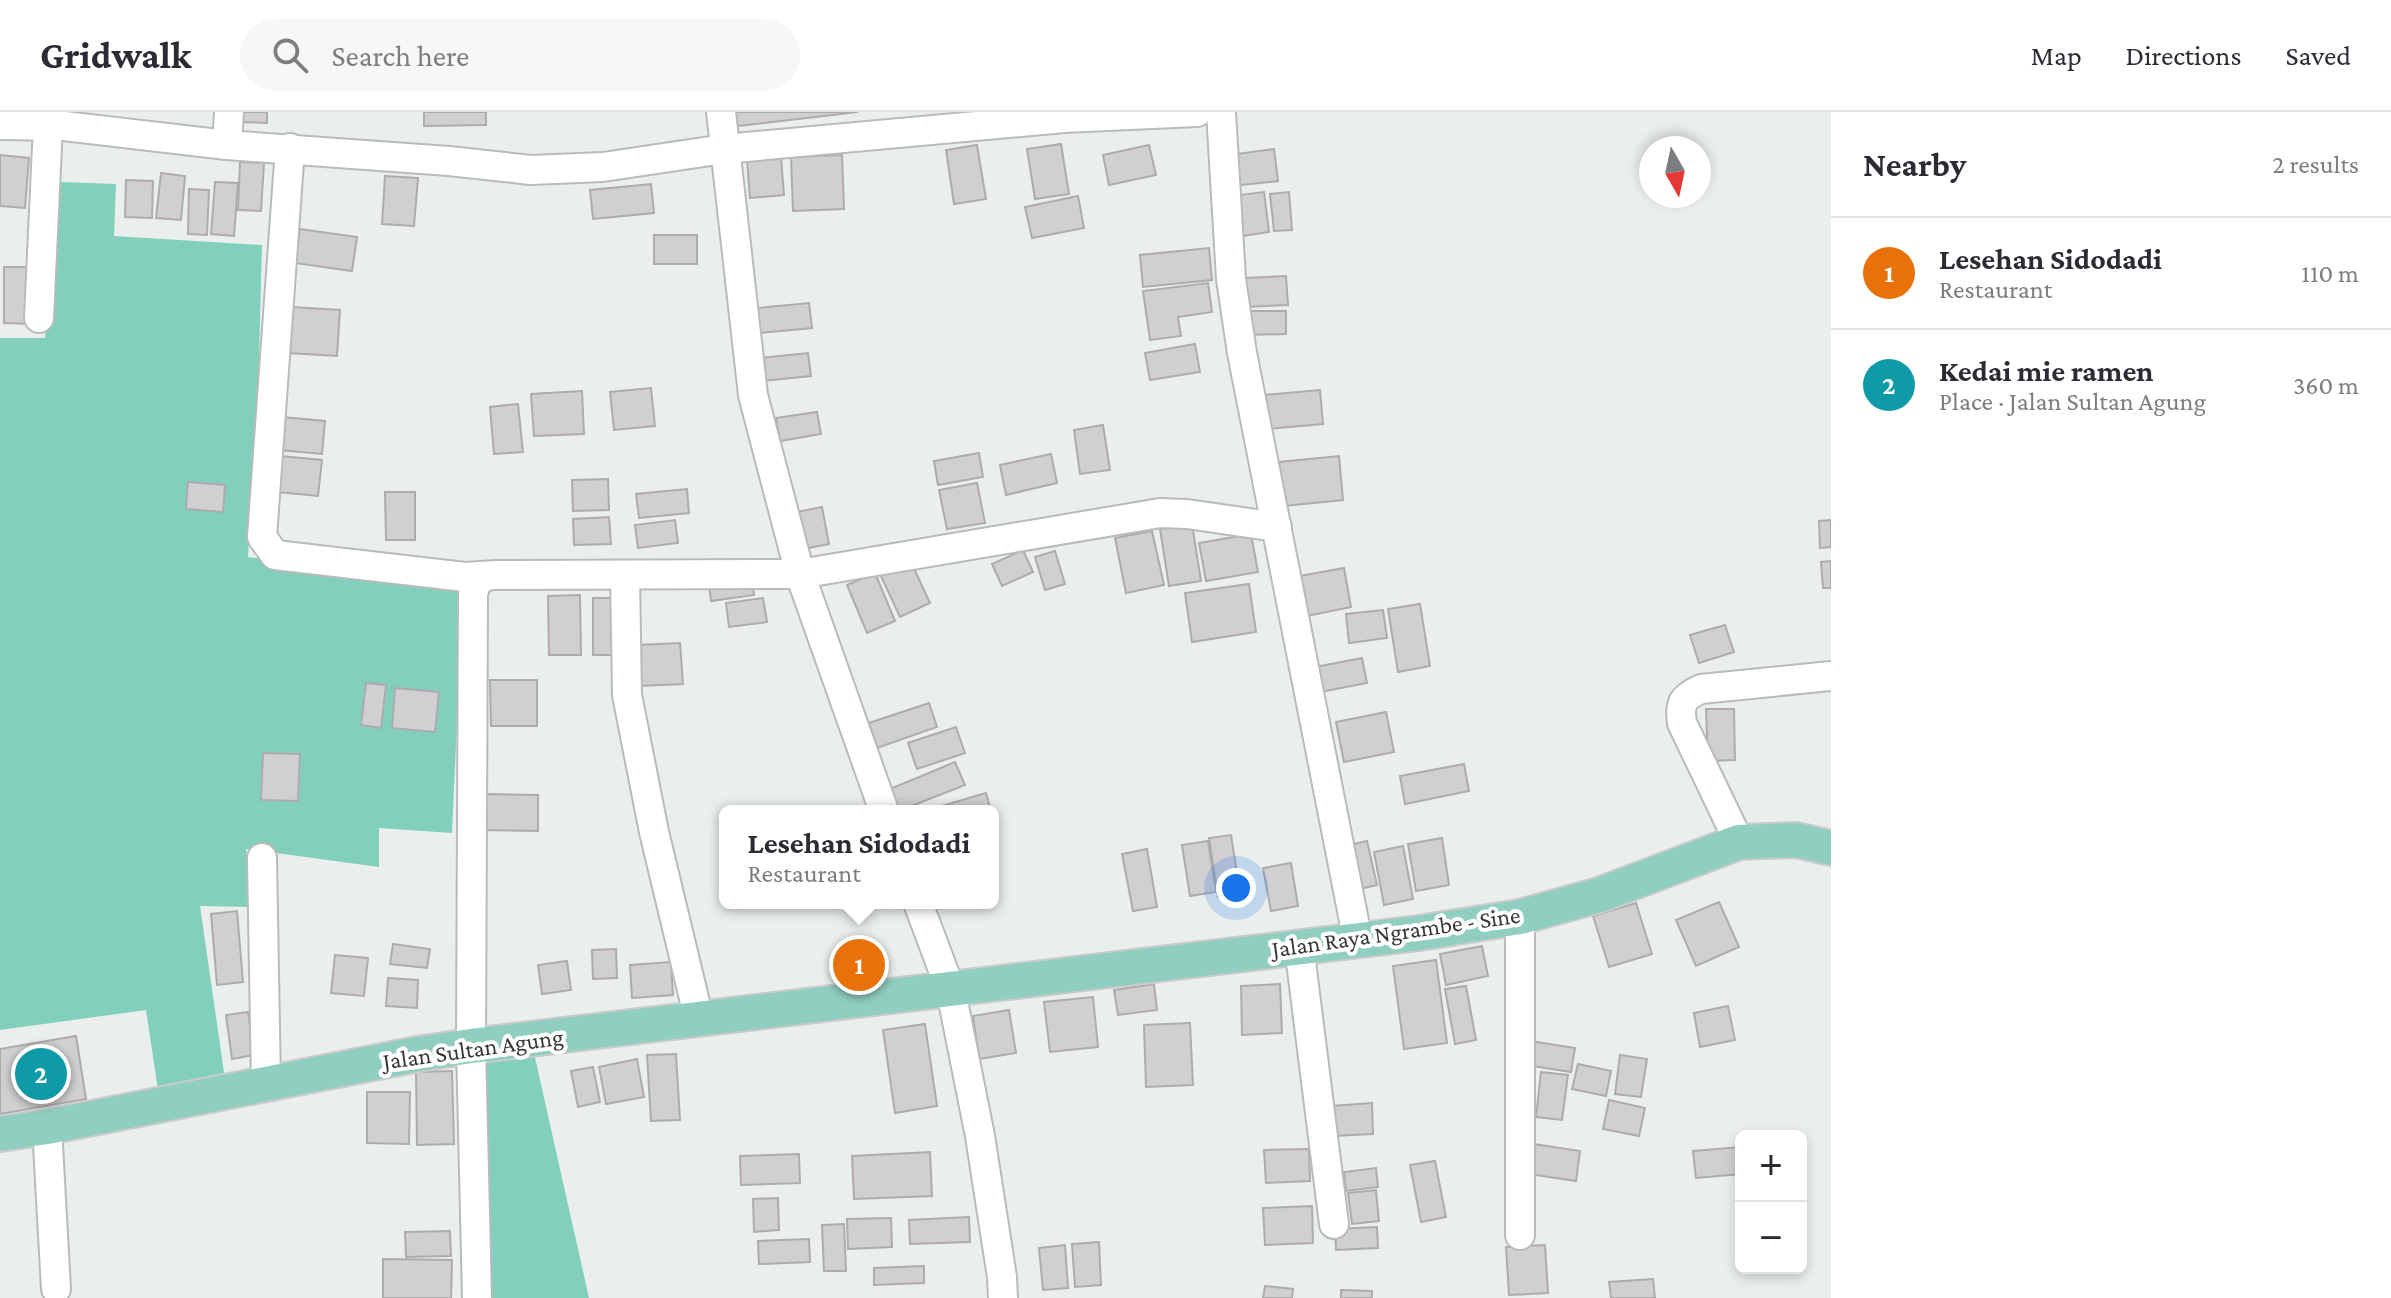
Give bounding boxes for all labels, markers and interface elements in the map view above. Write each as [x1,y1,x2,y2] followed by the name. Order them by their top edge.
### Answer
[240,19,800,91] search box
[268,33,312,77] icon: search
[40,34,192,76] text: Gridwalk
[332,39,469,72] text: Search here
[2031,40,2082,71] text: Map
[2126,40,2241,71] text: Directions
[2285,40,2351,71] text: Saved
[1639,136,1711,208] north arrow
[1863,146,1966,183] text: Nearby
[2272,150,2359,179] text: 2 results
[1939,242,2162,275] text: Lesehan Sidodadi
[1884,259,1894,288] text: 1
[2301,259,2359,288] text: 110 m
[1939,275,2052,304] text: Restaurant
[1939,354,2154,387] text: Kedai mie ramen
[1882,371,1896,400] text: 2
[2293,371,2359,400] text: 360 m
[1939,387,2206,416] text: Place · Jalan Sultan Agung
[719,805,999,909] popup
[748,826,970,859] text: Lesehan Sidodadi
[748,859,861,888] text: Restaurant
[1216,868,1256,908] your location
[1268,901,1522,963] street label: Jalan Raya Ngrambe - Sine
[833,935,885,995] pin: 1
[379,1022,565,1075] street label: Jalan Sultan Agung
[15,1044,67,1104] pin: 2
[1735,1130,1807,1274] map controls
[1735,1130,1807,1202] button: +
[1735,1202,1807,1274] button: −

